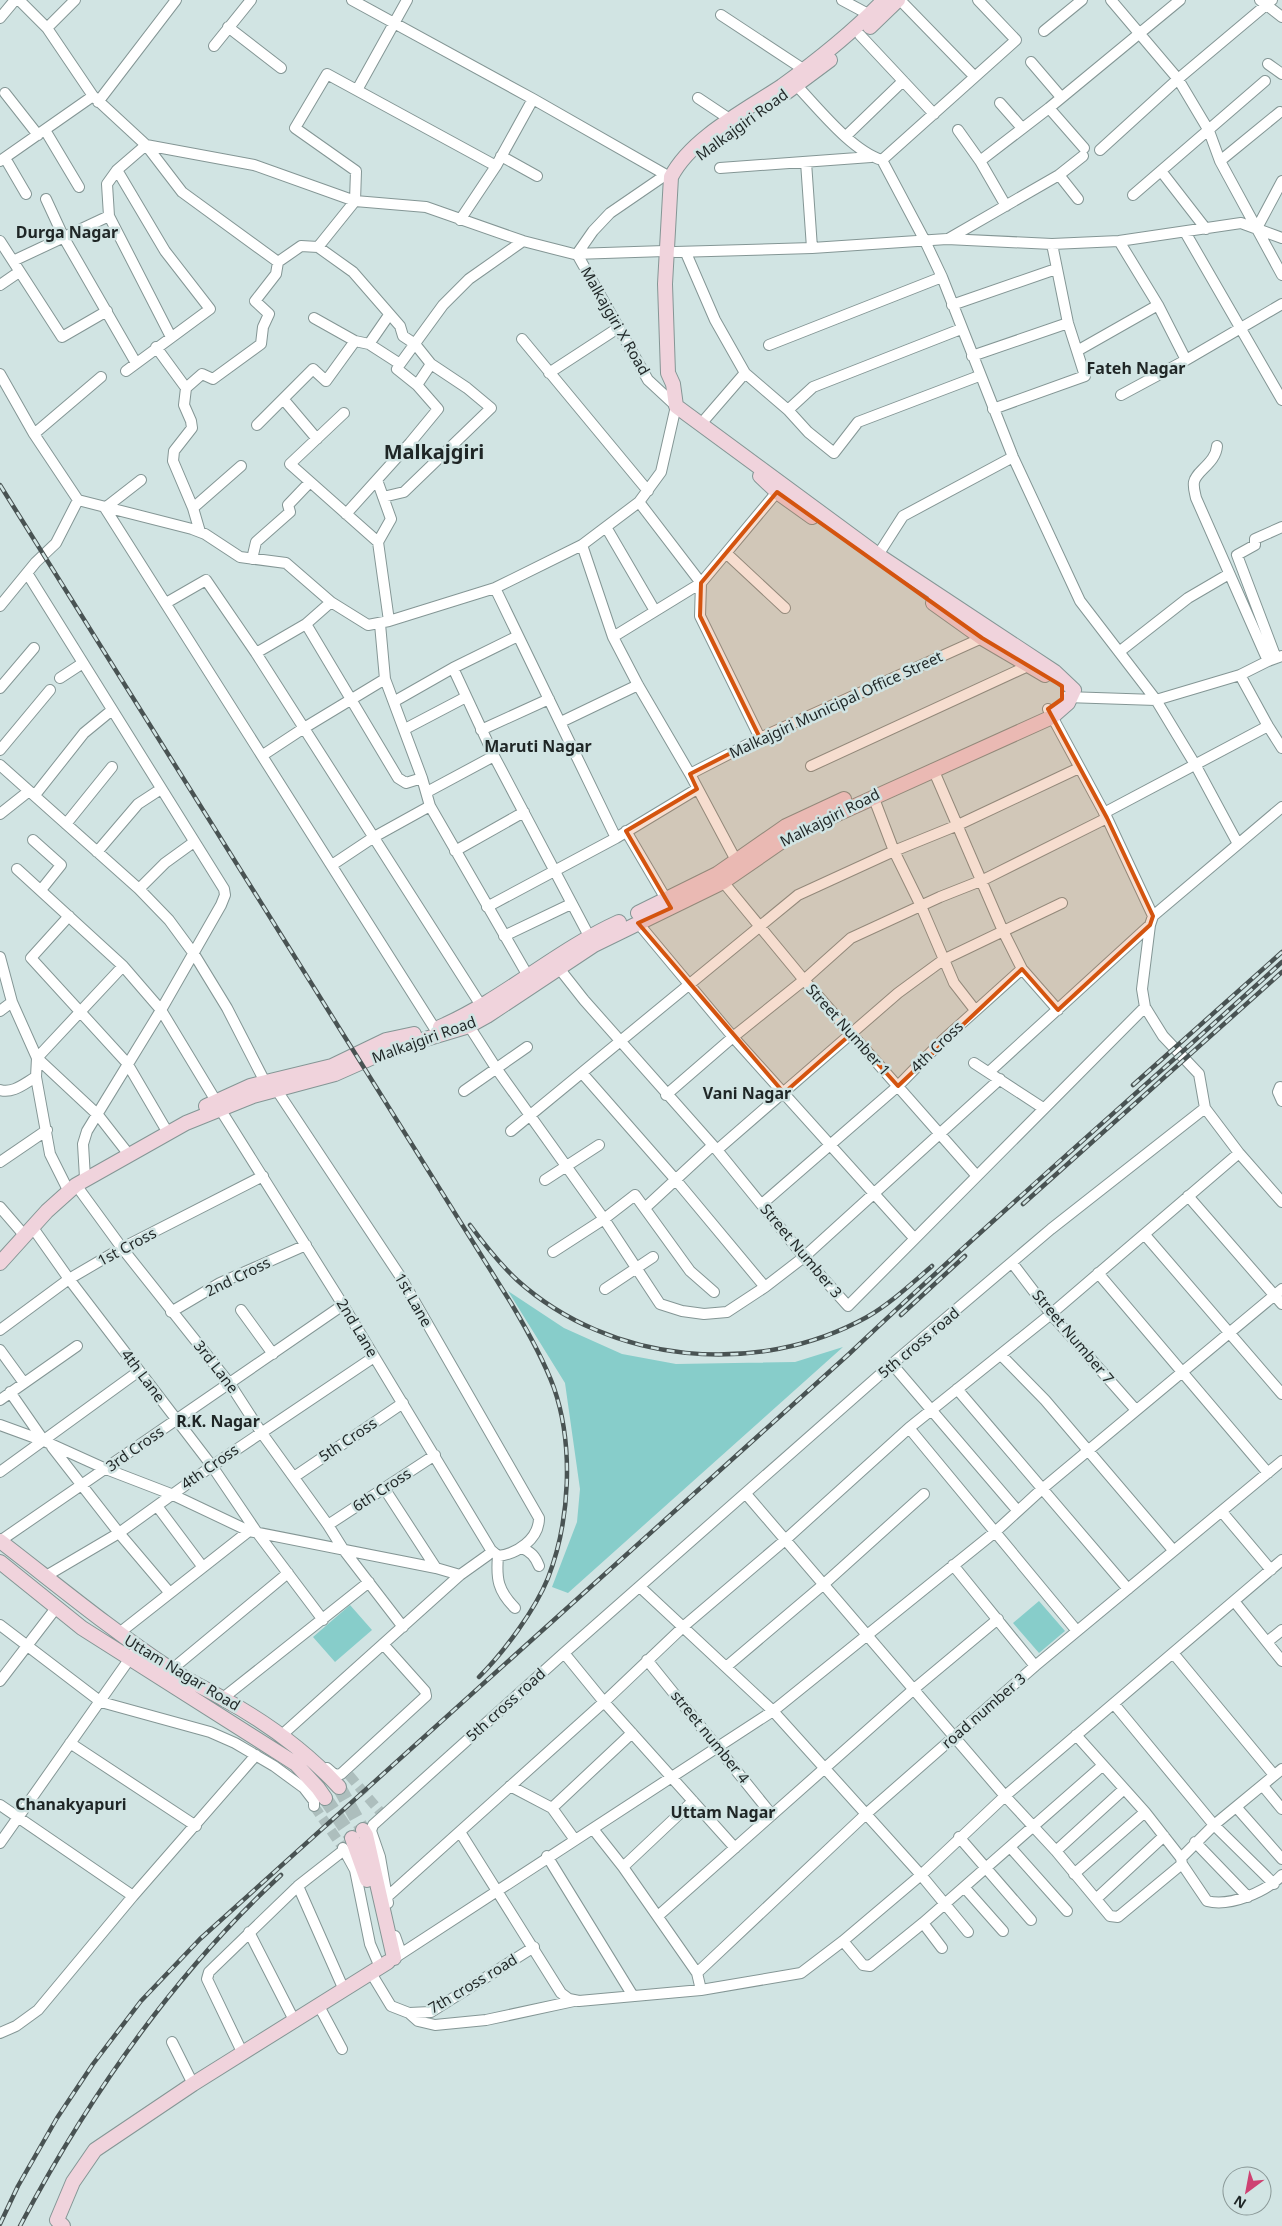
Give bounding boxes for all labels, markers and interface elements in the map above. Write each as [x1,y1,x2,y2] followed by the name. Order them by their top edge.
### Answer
[691,84,792,164] street label: Malkajgiri Road
[16,221,118,243] district label: Durga Nagar
[577,263,655,378] street label: Malkajgiri X Road
[1087,357,1185,379] district label: Fateh Nagar
[384,438,484,465] district label: Malkajgiri
[726,646,946,762] street label: Malkajgiri Municipal Office Street
[484,735,592,757] district label: Maruti Nagar
[776,783,883,851] street label: Malkajgiri Road
[802,979,895,1079] street label: Street Number 1
[369,1011,478,1067] street label: Malkajgiri Road
[906,1016,967,1076] street label: 4th Cross
[703,1082,791,1104] district label: Vani Nagar
[757,1199,847,1302] street label: Street Number 3
[94,1222,159,1270] street label: 1st Cross
[202,1252,273,1300] street label: 2nd Cross
[390,1269,437,1330] street label: 1st Lane
[1029,1285,1119,1388] street label: Street Number 7
[333,1294,383,1360] street label: 2nd Lane
[874,1302,963,1382] street label: 5th cross road
[190,1336,244,1397] street label: 3rd Lane
[117,1345,170,1406] street label: 4th Lane
[176,1410,260,1432] district label: R.K. Nagar
[314,1412,380,1466] street label: 5th Cross
[101,1421,167,1475] street label: 3rd Cross
[177,1439,242,1493] street label: 4th Cross
[348,1463,415,1516] street label: 6th Cross
[121,1630,244,1715] street label: Uttam Nagar Road
[461,1663,549,1745] street label: 5th cross road
[937,1668,1030,1752] street label: road number 3
[667,1686,755,1787] street label: street number 4
[15,1793,127,1815] district label: Chanakyapuri
[671,1801,775,1823] district label: Uttam Nagar
[424,1949,521,2018] street label: 7th cross road
[1222,2166,1272,2216] north arrow
[1230,2191,1250,2214] text: N

